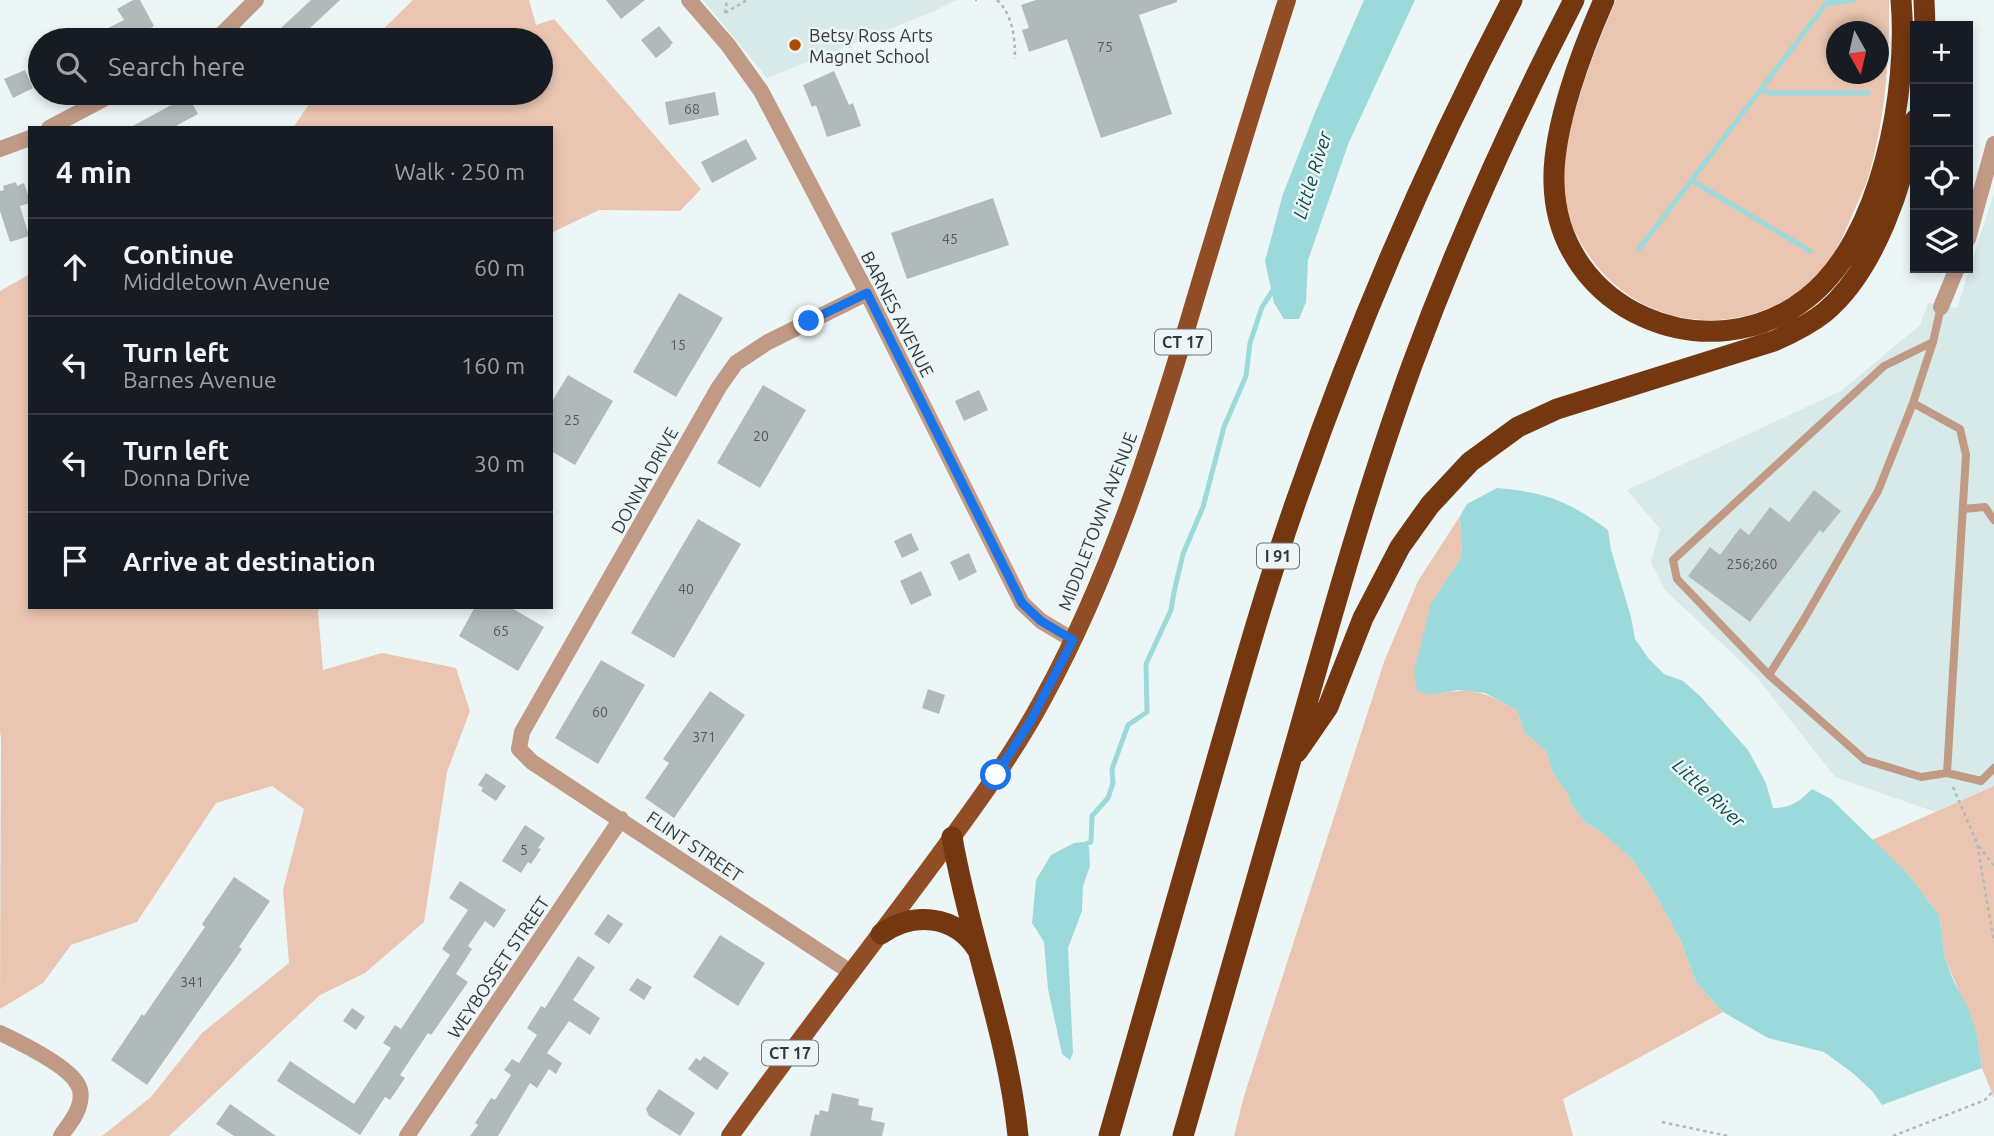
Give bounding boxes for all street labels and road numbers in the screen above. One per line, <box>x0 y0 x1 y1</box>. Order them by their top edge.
street label: BARNES AVENUE <box>858 248 938 380</box>
road number: CT 17 <box>1155 330 1211 354</box>
street label: DONNA DRIVE <box>607 423 681 537</box>
street label: MIDDLETOWN AVENUE <box>1054 429 1140 613</box>
road number: I 91 <box>1257 544 1299 568</box>
street label: FLINT STREET <box>643 807 747 885</box>
street label: WEYBOSSET STREET <box>443 892 553 1042</box>
road number: CT 17 <box>762 1040 818 1065</box>

